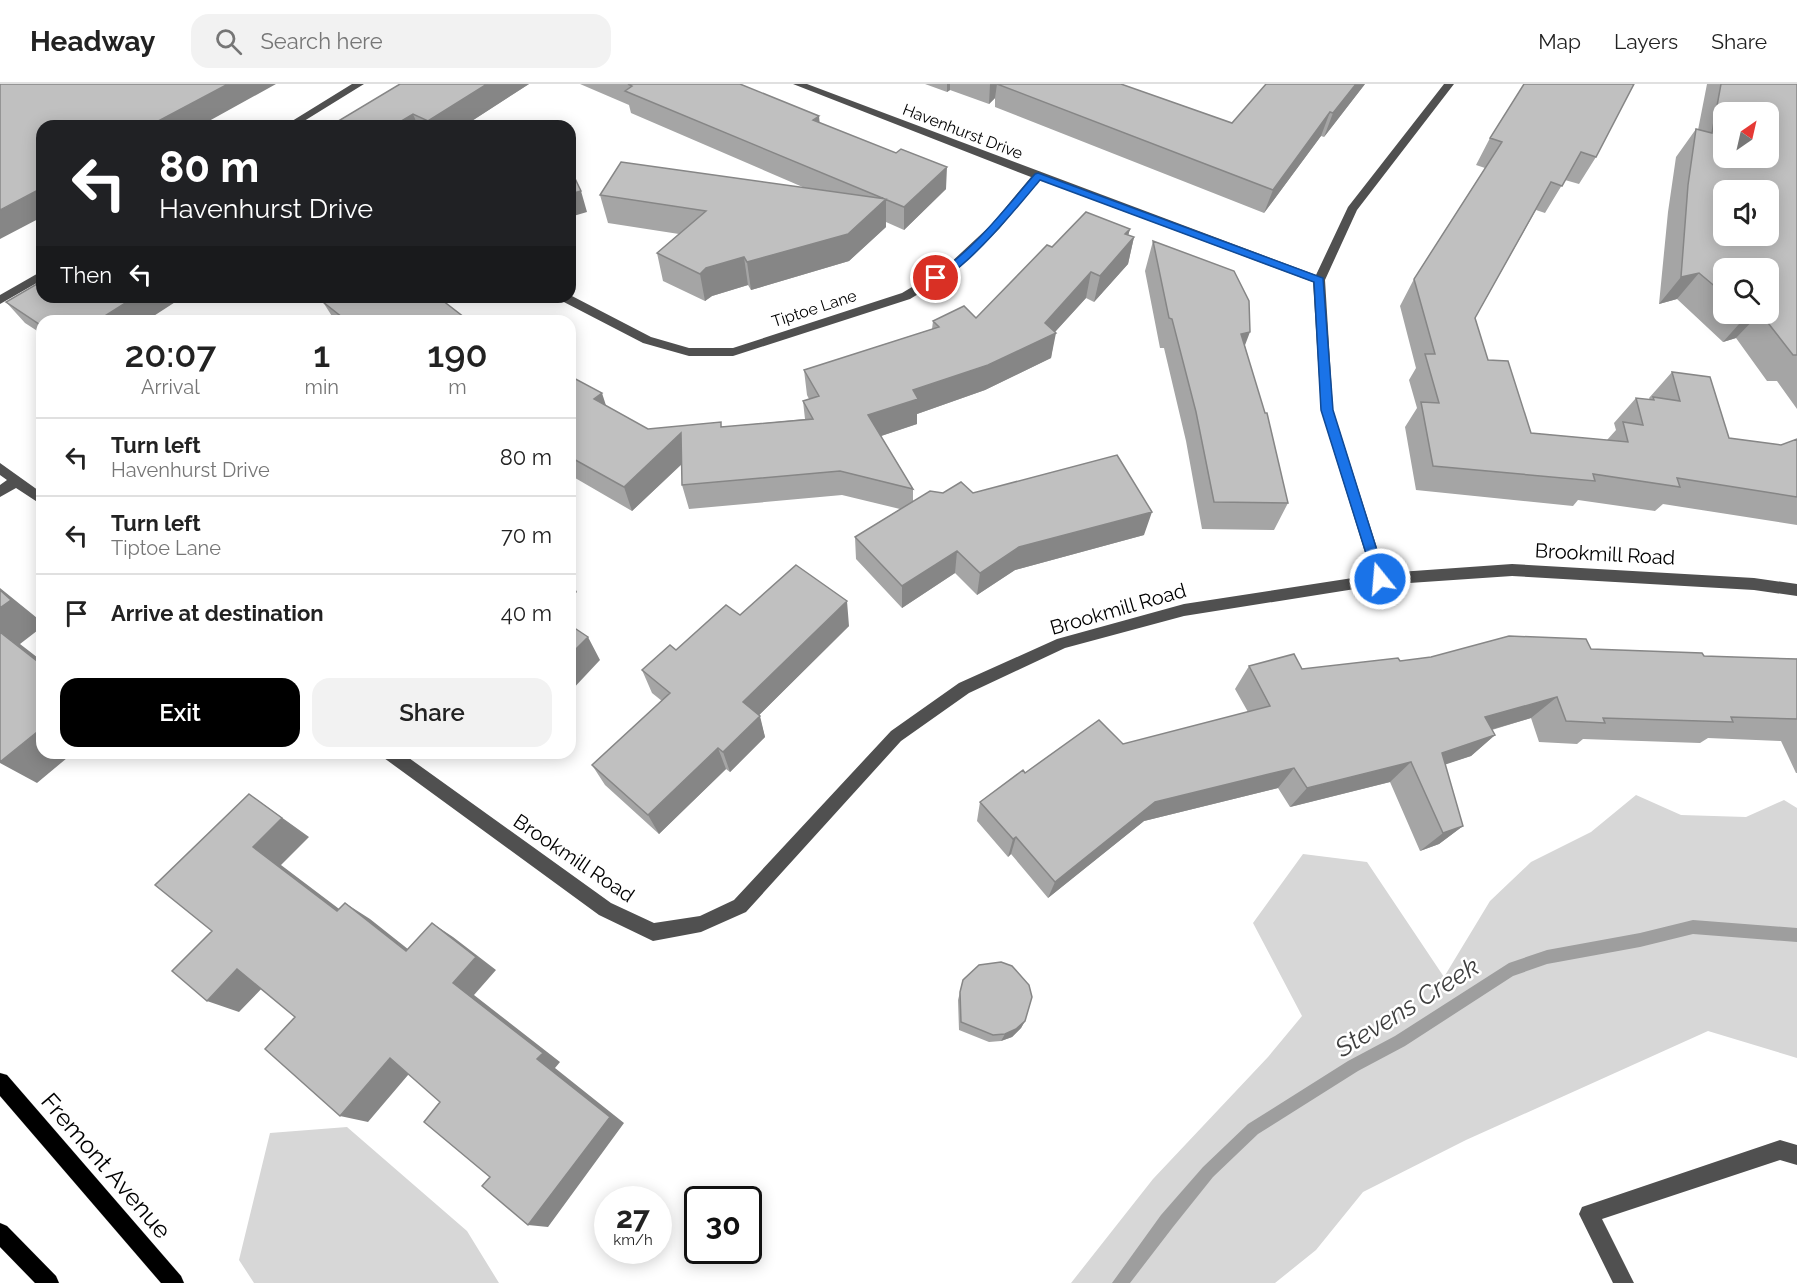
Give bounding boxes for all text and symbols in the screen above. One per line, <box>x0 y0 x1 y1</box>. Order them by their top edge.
search box <box>191 14 611 68</box>
text: Headway <box>30 25 155 58</box>
icon: search <box>212 25 245 58</box>
text: Search here <box>260 28 383 54</box>
text: Map <box>1538 29 1581 54</box>
text: Layers <box>1614 29 1678 54</box>
text: Share <box>1711 29 1767 54</box>
street label: Havenhurst Drive <box>900 100 1025 163</box>
north arrow <box>1713 102 1779 168</box>
map controls <box>1713 102 1779 324</box>
text: 80 m <box>159 143 259 192</box>
icon: left <box>60 144 138 222</box>
button: sound <box>1713 180 1779 246</box>
text: Havenhurst Drive <box>159 193 373 224</box>
pin <box>910 252 961 303</box>
icon: left <box>124 258 157 291</box>
button: search <box>1713 258 1779 324</box>
icon: arrive <box>919 261 952 294</box>
text: Then <box>60 262 112 288</box>
street label: Tiptoe Lane <box>769 286 859 331</box>
text: 20:07 <box>124 333 216 375</box>
text: 1 <box>313 333 330 375</box>
text: 190 <box>427 333 488 375</box>
text: Arrival <box>141 375 200 399</box>
text: min <box>305 375 339 399</box>
text: m <box>448 375 467 399</box>
text: Turn left <box>111 432 201 458</box>
icon: left <box>60 441 93 474</box>
text: 80 m <box>500 444 552 470</box>
text: Havenhurst Drive <box>111 458 270 482</box>
text: Turn left <box>111 510 201 536</box>
icon: left <box>60 519 93 552</box>
text: 70 m <box>501 522 552 548</box>
text: Tiptoe Lane <box>111 536 221 560</box>
street label: Brookmill Road <box>1534 538 1676 570</box>
position arrow <box>1348 547 1412 611</box>
street label: Brookmill Road <box>1047 578 1189 640</box>
icon: arrive <box>60 597 93 630</box>
text: Arrive at destination <box>111 600 324 626</box>
text: 40 m <box>501 600 552 626</box>
button: Exit <box>60 678 300 747</box>
button: Share <box>312 678 552 747</box>
street label: Brookmill Road <box>509 809 639 907</box>
water label: Stevens Creek <box>1329 951 1484 1064</box>
street label: Fremont Avenue <box>35 1087 177 1244</box>
speed limit sign: 30 <box>684 1186 762 1264</box>
text: 27 <box>616 1200 650 1235</box>
text: km/h <box>613 1231 653 1249</box>

